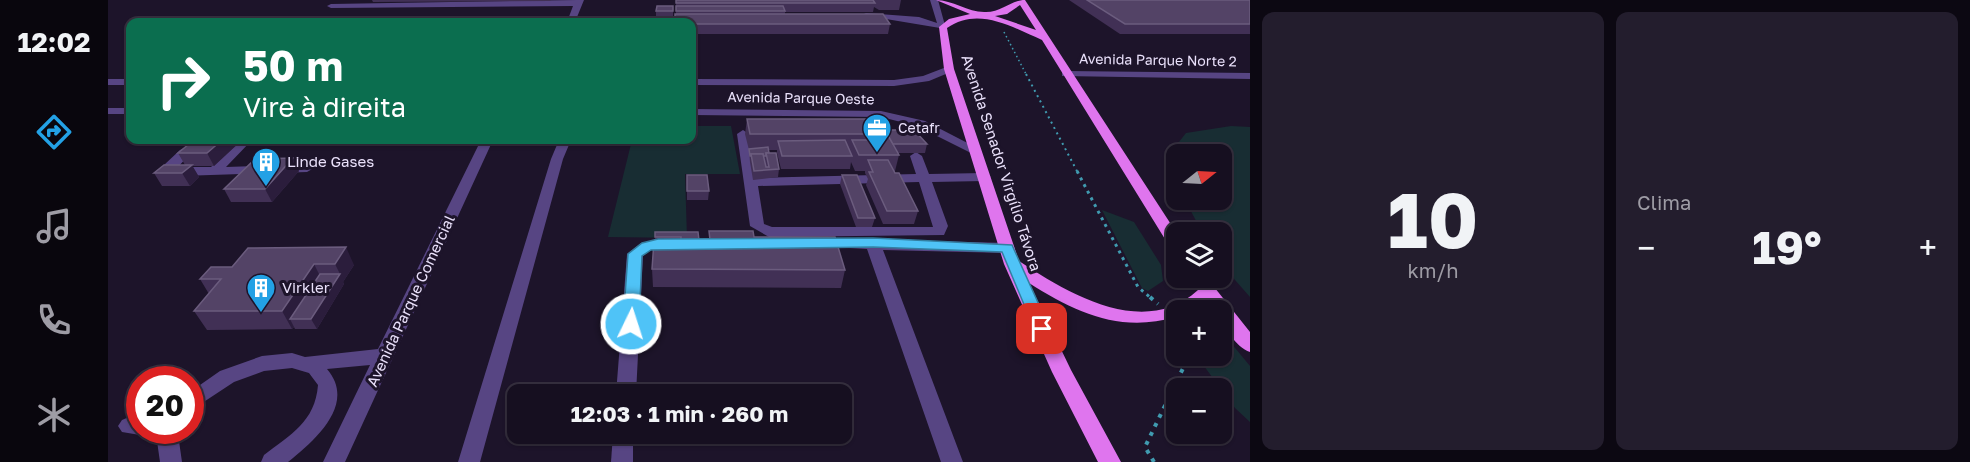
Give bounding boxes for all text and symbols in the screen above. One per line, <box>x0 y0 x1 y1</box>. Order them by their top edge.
text: 12:02 <box>17 26 91 58</box>
text: 50 m <box>243 40 343 90</box>
icon: right <box>144 42 222 120</box>
street label: Avenida Parque Norte 2 <box>1079 50 1237 69</box>
street label: Avenida Senador Virgílio Távora <box>958 52 1046 273</box>
street label: Avenida Parque Oeste <box>727 88 875 107</box>
text: Vire à direita <box>243 91 406 123</box>
icon: directions <box>33 111 75 153</box>
office icon: Cetafr <box>861 112 893 154</box>
place label: Cetafr <box>898 119 940 136</box>
north arrow <box>1166 144 1232 210</box>
map controls <box>1166 144 1232 444</box>
building icon: Linde Gases <box>250 146 282 188</box>
place label: Linde Gases <box>287 152 374 170</box>
text: 10 <box>1388 172 1478 265</box>
text: Clima <box>1637 190 1691 214</box>
icon: music <box>33 205 75 247</box>
street label: Avenida Parque Comercial <box>362 212 458 389</box>
text: 19° <box>1752 220 1822 274</box>
button: layers <box>1166 222 1232 288</box>
text: − <box>1637 228 1655 267</box>
text: + <box>1919 228 1937 267</box>
text: km/h <box>1408 258 1458 282</box>
building icon: Virkler <box>245 272 277 314</box>
place label: Virkler <box>282 278 330 296</box>
position arrow <box>599 292 663 356</box>
icon: phone <box>33 299 75 341</box>
button: + <box>1166 300 1232 366</box>
pin <box>1016 303 1067 354</box>
icon: arrive <box>1025 312 1058 345</box>
speed limit sign: 20 <box>126 366 204 444</box>
button: − <box>1166 378 1232 444</box>
icon: climate <box>33 394 75 436</box>
text: 12:03 · 1 min · 260 m <box>571 400 788 427</box>

